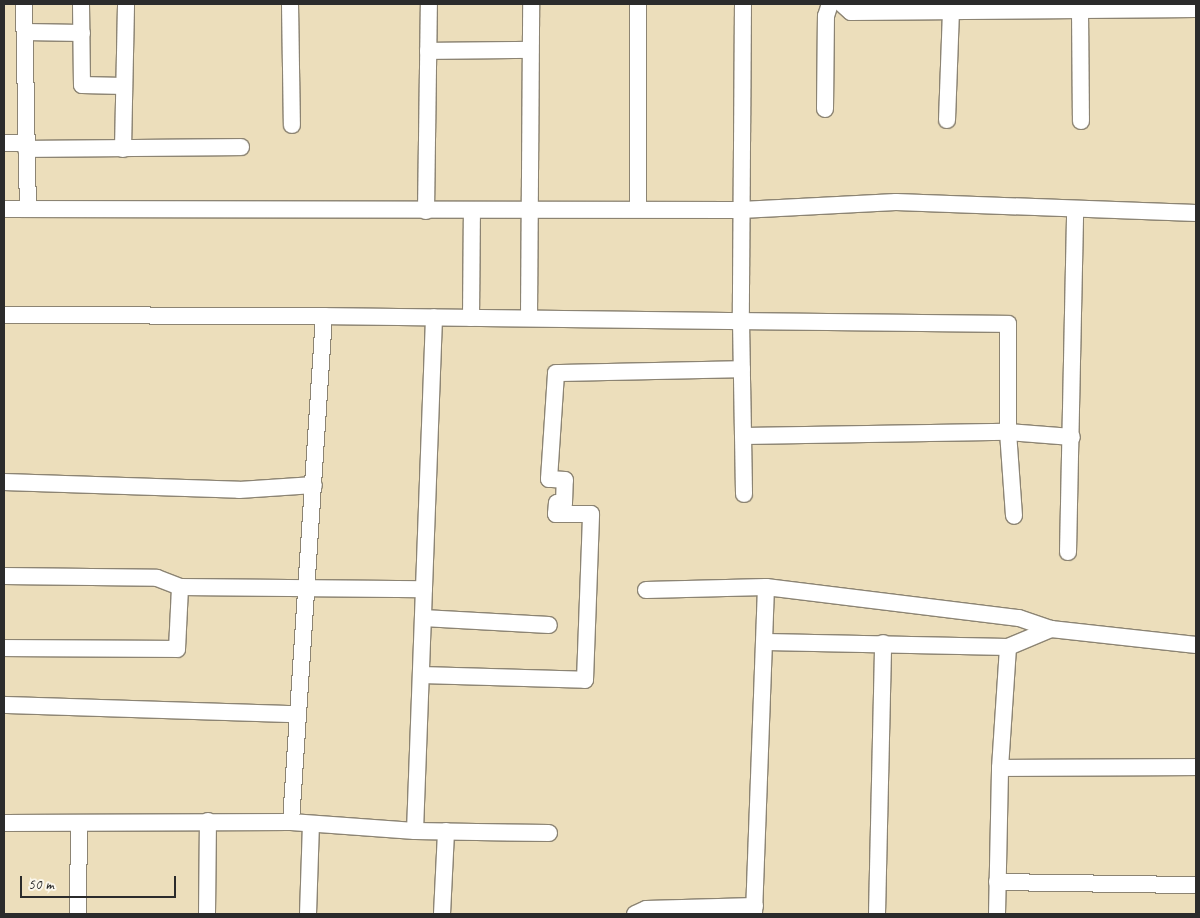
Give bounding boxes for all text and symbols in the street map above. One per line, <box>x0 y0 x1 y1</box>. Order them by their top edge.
scale bar <box>22 866 179 898</box>
text: 50 m <box>28 875 54 894</box>

